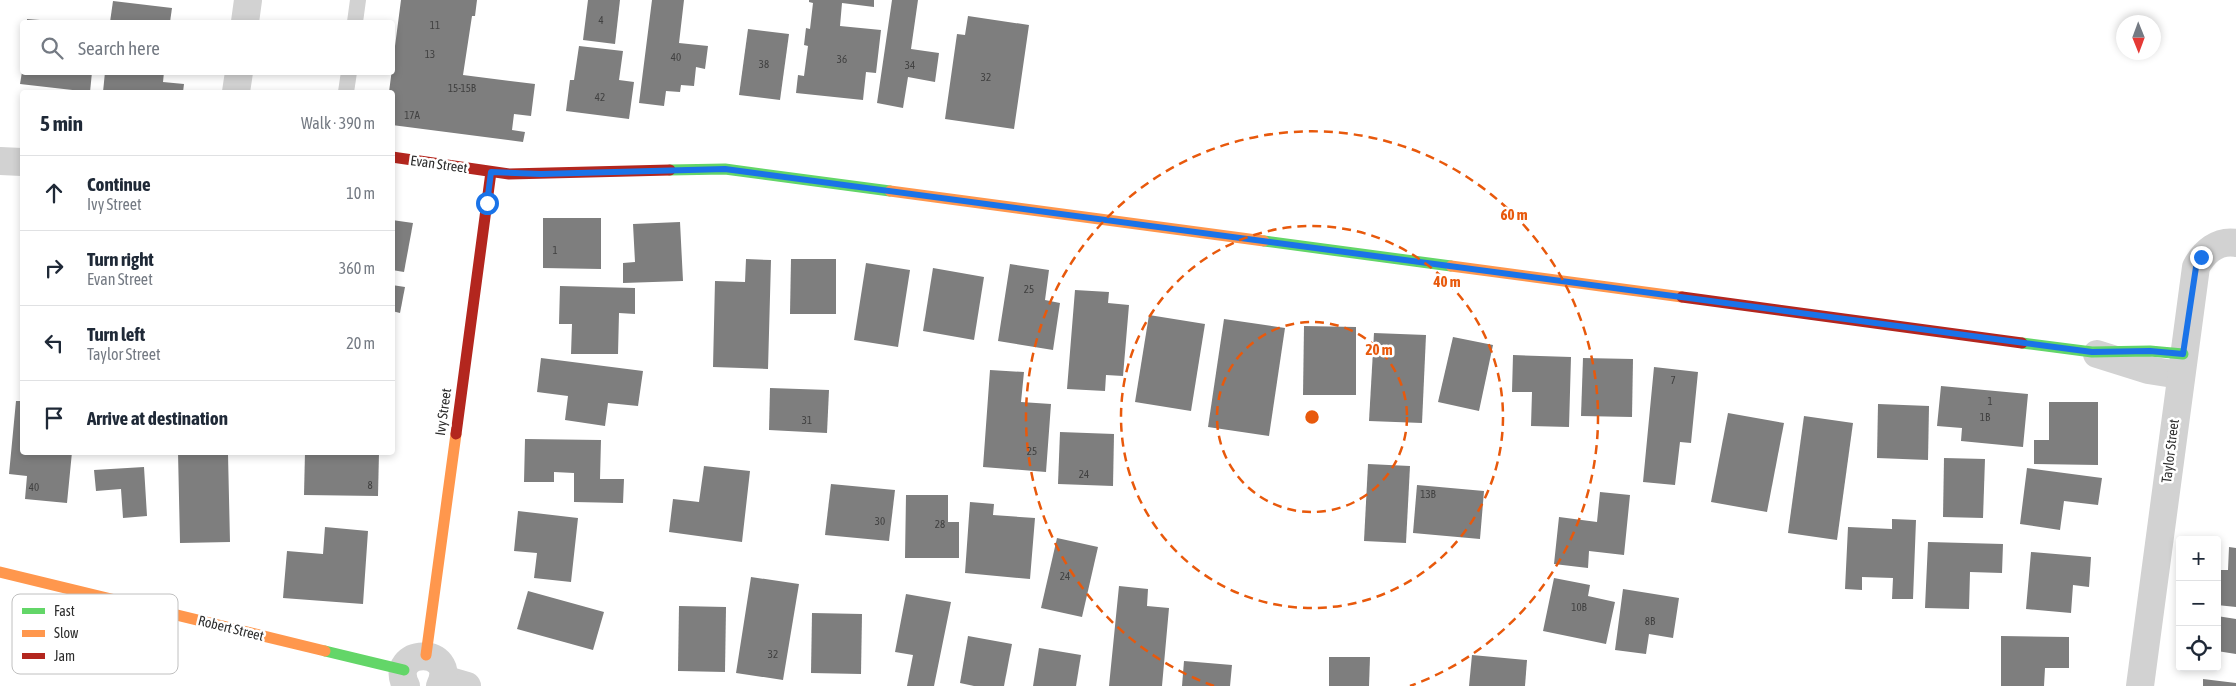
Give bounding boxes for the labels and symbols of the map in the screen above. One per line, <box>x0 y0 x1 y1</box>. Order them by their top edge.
house number: 4 <box>598 14 604 26</box>
north arrow <box>2116 15 2161 60</box>
house number: 11 <box>430 19 440 31</box>
house number: 13 <box>425 48 435 60</box>
house number: 40 <box>671 51 681 63</box>
house number: 36 <box>837 53 847 65</box>
house number: 38 <box>759 58 769 70</box>
house number: 34 <box>905 59 915 71</box>
house number: 32 <box>981 71 991 83</box>
house number: 15-15B <box>448 82 477 94</box>
house number: 42 <box>595 91 605 103</box>
house number: 17A <box>404 109 420 121</box>
street label: Evan Street <box>409 152 469 176</box>
route start <box>476 192 499 215</box>
text: 60 m <box>1501 206 1528 223</box>
house number: 1 <box>552 244 558 256</box>
route end <box>2190 246 2213 269</box>
text: 40 m <box>1433 273 1461 290</box>
house number: 25 <box>1024 283 1034 295</box>
text: 20 m <box>1366 341 1393 358</box>
house number: 7 <box>1670 374 1676 386</box>
street label: Ivy Street <box>432 387 454 437</box>
house number: 1 <box>1987 395 1993 407</box>
centre of rings <box>1303 408 1321 426</box>
house number: 1B <box>1980 411 1991 423</box>
house number: 31 <box>802 414 812 426</box>
street label: Taylor Street <box>2158 418 2182 484</box>
house number: 25 <box>1027 445 1037 457</box>
house number: 24 <box>1079 468 1089 480</box>
house number: 8 <box>367 479 373 491</box>
house number: 40 <box>29 481 39 493</box>
house number: 13B <box>1420 488 1437 500</box>
house number: 30 <box>875 515 885 527</box>
house number: 28 <box>935 518 945 530</box>
house number: 24 <box>1060 570 1070 582</box>
legend <box>12 594 178 674</box>
house number: 10B <box>1571 601 1588 613</box>
text: Fast <box>54 603 75 619</box>
street label: Robert Street <box>196 612 266 644</box>
house number: 8B <box>1645 615 1656 627</box>
text: Slow <box>54 625 79 641</box>
text: Jam <box>54 648 75 664</box>
house number: 32 <box>768 648 778 660</box>

